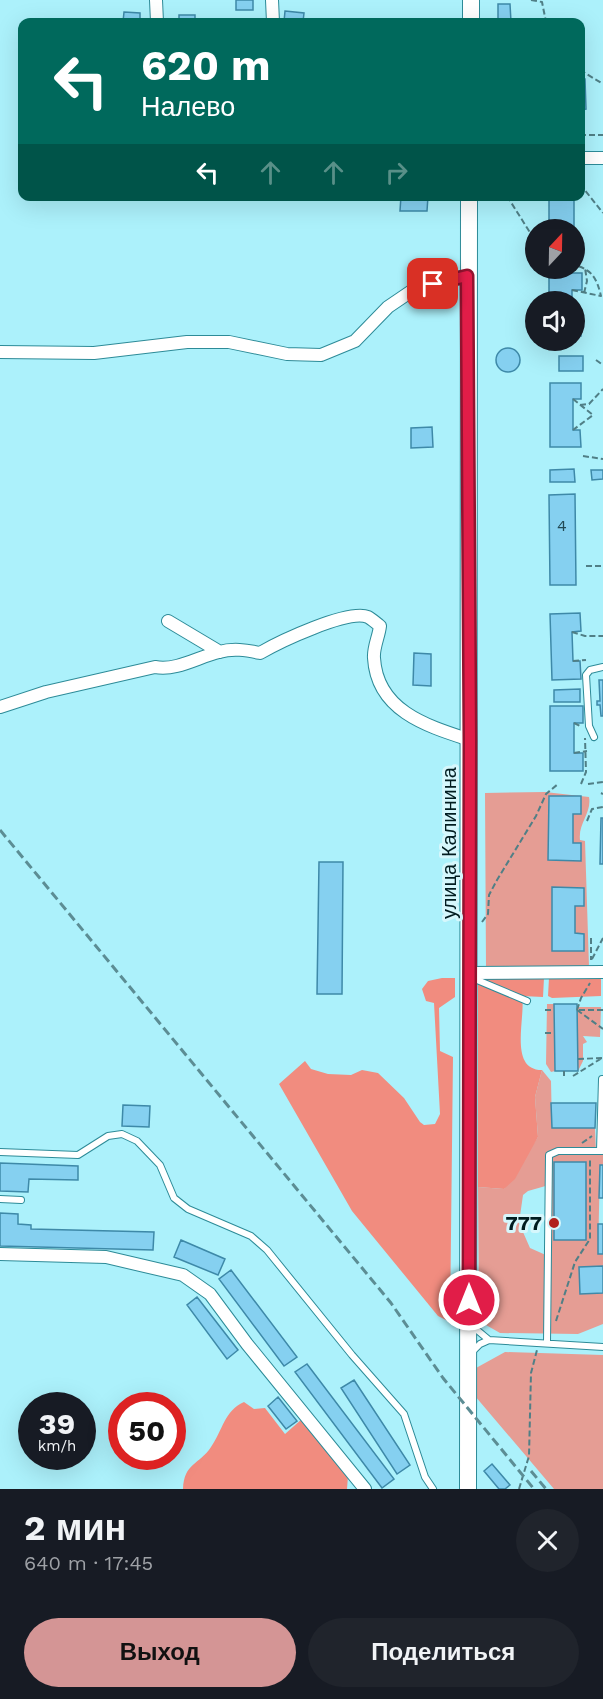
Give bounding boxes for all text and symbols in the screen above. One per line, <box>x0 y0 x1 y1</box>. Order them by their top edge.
text: 620 m <box>141 41 271 90</box>
icon: left <box>42 42 120 120</box>
text: Налево <box>141 91 235 123</box>
icon: left <box>191 156 224 189</box>
icon: ahead <box>254 156 287 189</box>
icon: ahead <box>317 156 350 189</box>
icon: right <box>380 156 413 189</box>
north arrow <box>525 219 585 279</box>
map controls <box>525 219 585 351</box>
pin <box>407 258 458 309</box>
icon: arrive <box>416 267 449 300</box>
button: sound <box>525 291 585 351</box>
house number: 4 <box>557 516 567 535</box>
street label: улица Калинина <box>437 766 461 919</box>
place label: 777 <box>506 1211 542 1235</box>
marker: 777 <box>547 1216 561 1230</box>
position arrow <box>437 1268 501 1332</box>
speed limit sign: 50 <box>108 1392 186 1470</box>
text: 39 <box>39 1406 75 1441</box>
text: km/h <box>38 1437 76 1455</box>
text: 2 мин <box>24 1507 126 1549</box>
button: close <box>516 1509 579 1572</box>
text: 640 m · 17:45 <box>24 1551 153 1575</box>
button: Выход <box>24 1618 296 1687</box>
button: Поделиться <box>308 1618 579 1687</box>

